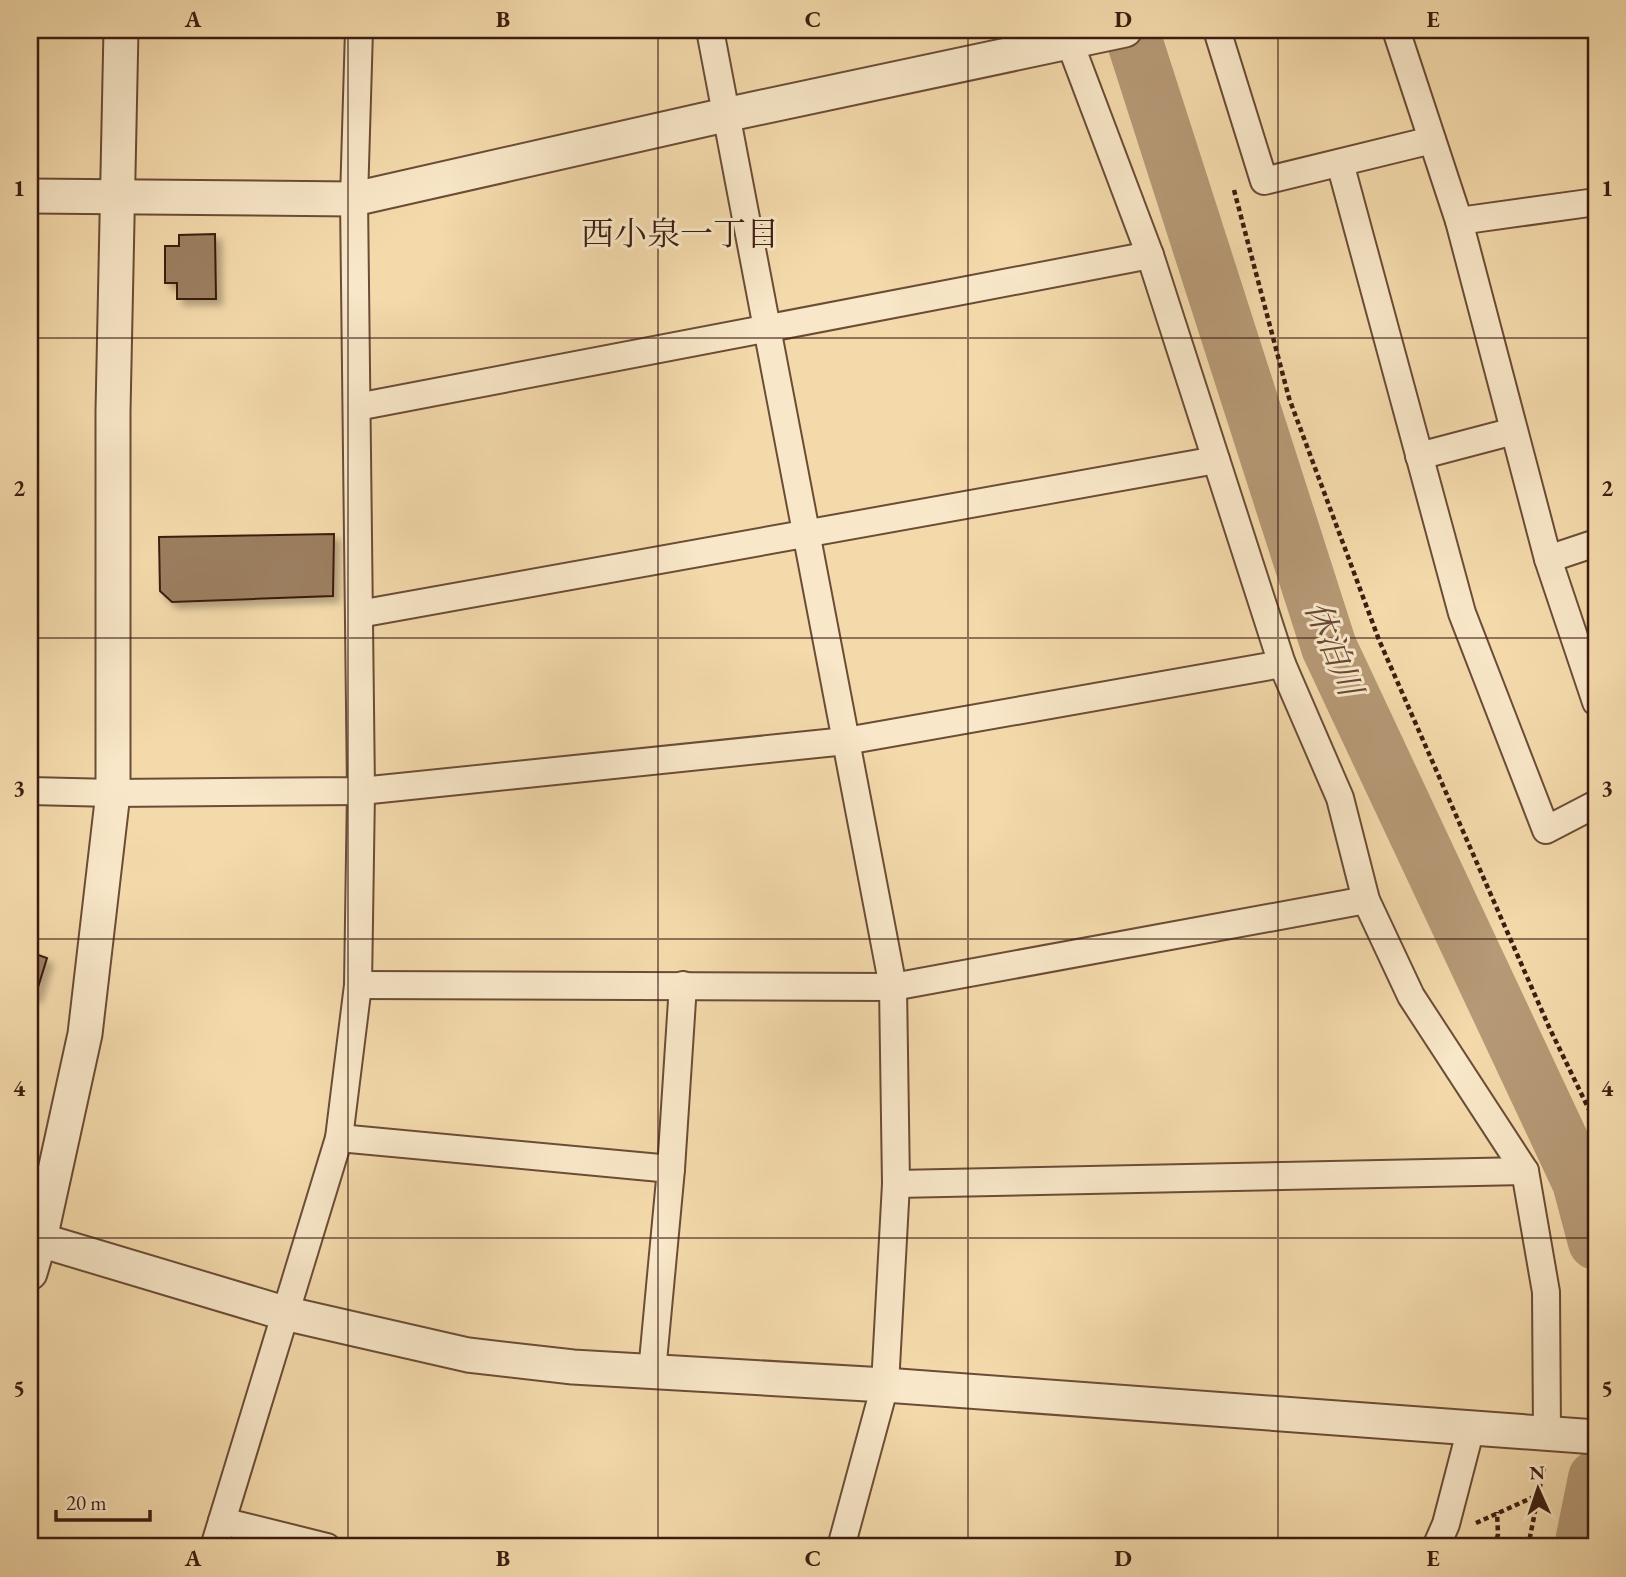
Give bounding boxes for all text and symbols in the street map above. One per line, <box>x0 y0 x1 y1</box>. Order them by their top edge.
text: A <box>184 4 202 34</box>
text: B <box>496 4 510 34</box>
text: C <box>805 4 821 34</box>
text: D <box>1114 4 1132 34</box>
text: E <box>1426 4 1440 34</box>
text: 1 <box>13 173 25 203</box>
text: 1 <box>1601 173 1613 203</box>
district label: 西小泉一丁目 <box>581 212 779 255</box>
text: 2 <box>13 473 25 503</box>
text: 2 <box>1601 473 1613 503</box>
water label: 休泊川 <box>1296 594 1374 705</box>
text: 3 <box>13 773 25 803</box>
text: 3 <box>1601 773 1613 803</box>
text: 4 <box>13 1073 26 1103</box>
text: 4 <box>1601 1073 1614 1103</box>
text: 5 <box>13 1373 25 1403</box>
text: 5 <box>1601 1373 1613 1403</box>
north arrow <box>1504 1454 1574 1524</box>
text: N <box>1529 1460 1546 1485</box>
scale bar <box>56 1479 150 1523</box>
text: 20 m <box>66 1489 107 1516</box>
text: A <box>184 1543 202 1573</box>
text: B <box>496 1543 510 1573</box>
text: C <box>805 1543 821 1573</box>
text: D <box>1114 1543 1132 1573</box>
text: E <box>1426 1543 1440 1573</box>

